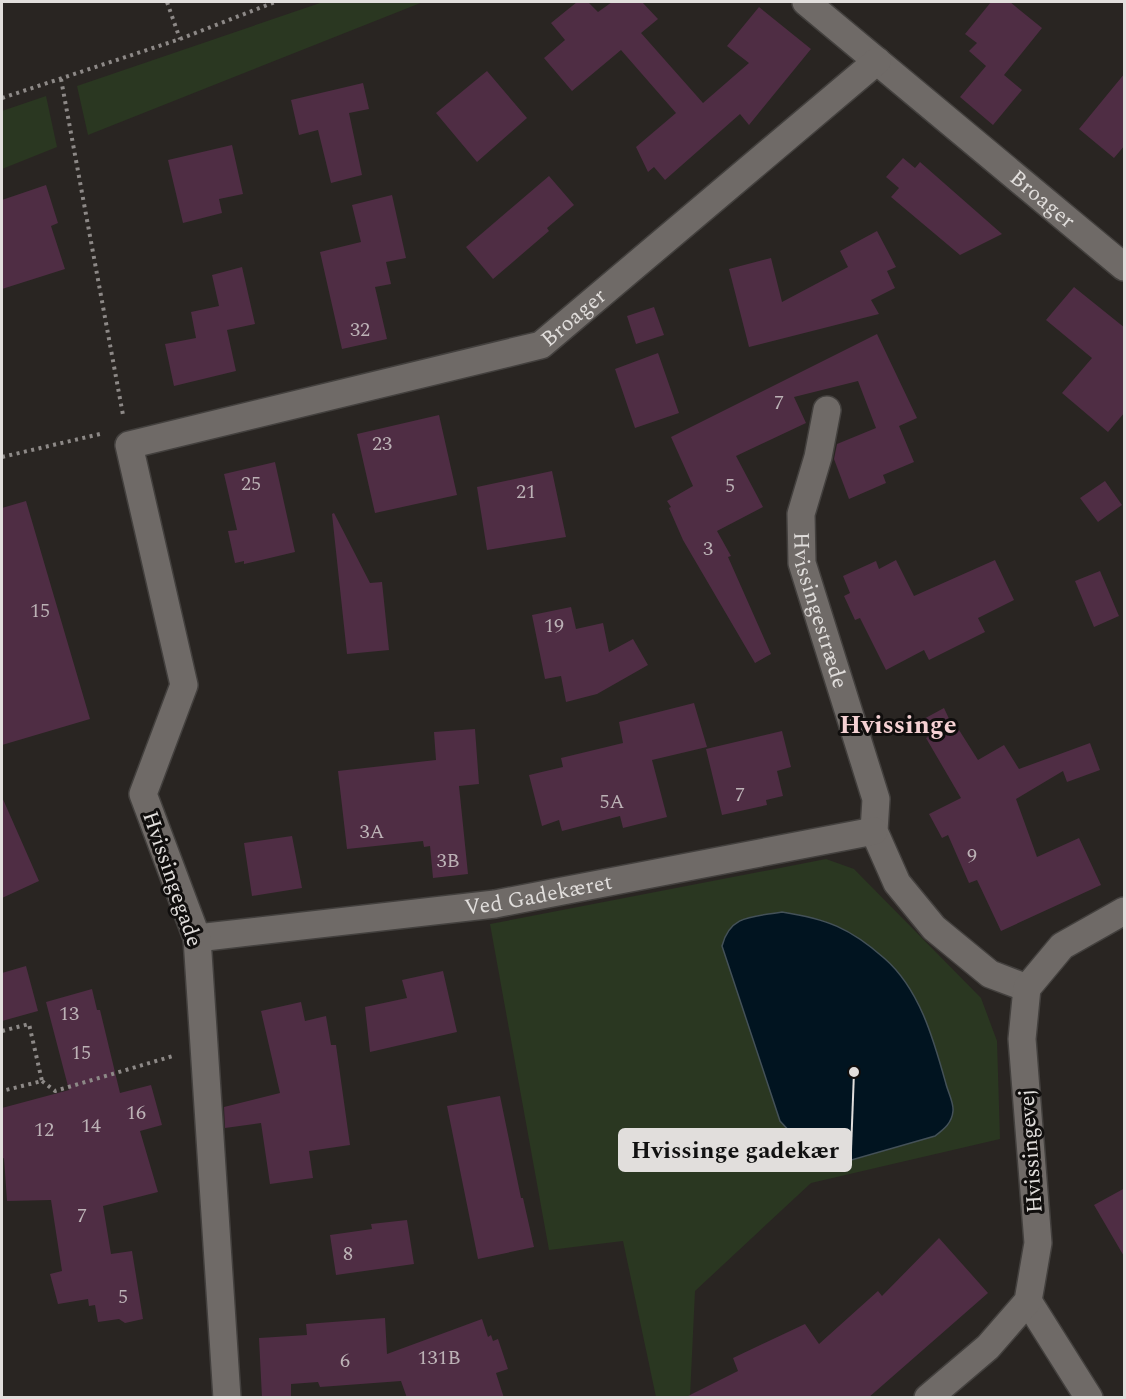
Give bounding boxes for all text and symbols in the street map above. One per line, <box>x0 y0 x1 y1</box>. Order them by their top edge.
street label: Broager <box>1002 162 1083 237</box>
street label: Broager <box>533 280 614 355</box>
house number: 32 <box>350 315 370 345</box>
house number: 7 <box>774 388 784 418</box>
house number: 23 <box>372 429 392 459</box>
house number: 25 <box>241 469 261 499</box>
house number: 5 <box>725 471 735 501</box>
house number: 21 <box>516 477 536 507</box>
street label: Hvissingestræde <box>785 532 857 692</box>
house number: 3 <box>703 534 713 564</box>
house number: 15 <box>30 596 50 626</box>
house number: 19 <box>544 611 564 641</box>
district label: Hvissinge <box>839 705 957 745</box>
house number: 7 <box>735 780 745 810</box>
house number: 5A <box>600 787 625 817</box>
street label: Hvissingegade <box>133 807 211 951</box>
house number: 3A <box>360 817 385 847</box>
house number: 9 <box>967 841 977 871</box>
house number: 3B <box>436 846 460 876</box>
street label: Ved Gadekæret <box>463 865 615 924</box>
house number: 13 <box>59 999 79 1029</box>
house number: 15 <box>71 1038 91 1068</box>
street label: Hvissingevej <box>1010 1088 1052 1214</box>
house number: 16 <box>126 1098 146 1128</box>
house number: 14 <box>81 1111 101 1141</box>
house number: 12 <box>34 1115 54 1145</box>
callout: Hvissinge gadekær <box>619 1129 851 1171</box>
text: Hvissinge gadekær <box>631 1133 840 1169</box>
house number: 7 <box>77 1201 87 1231</box>
house number: 8 <box>343 1239 353 1269</box>
house number: 5 <box>118 1282 128 1312</box>
house number: 131B <box>417 1343 461 1373</box>
house number: 6 <box>340 1346 350 1376</box>

